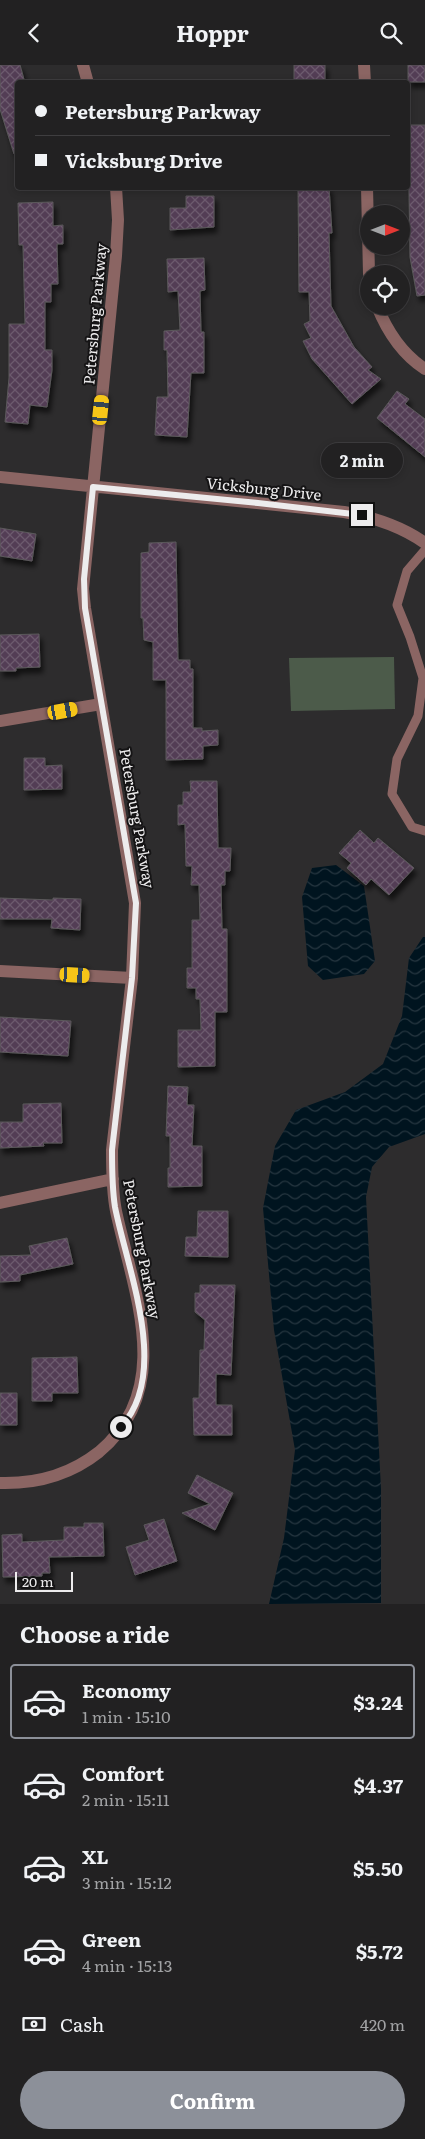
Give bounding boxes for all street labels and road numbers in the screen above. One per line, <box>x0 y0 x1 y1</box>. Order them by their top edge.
street label: Petersburg Parkway <box>76 242 112 386</box>
street label: Vicksburg Drive <box>205 471 323 505</box>
street label: Petersburg Parkway <box>114 746 162 890</box>
street label: Petersburg Parkway <box>118 1177 168 1321</box>

